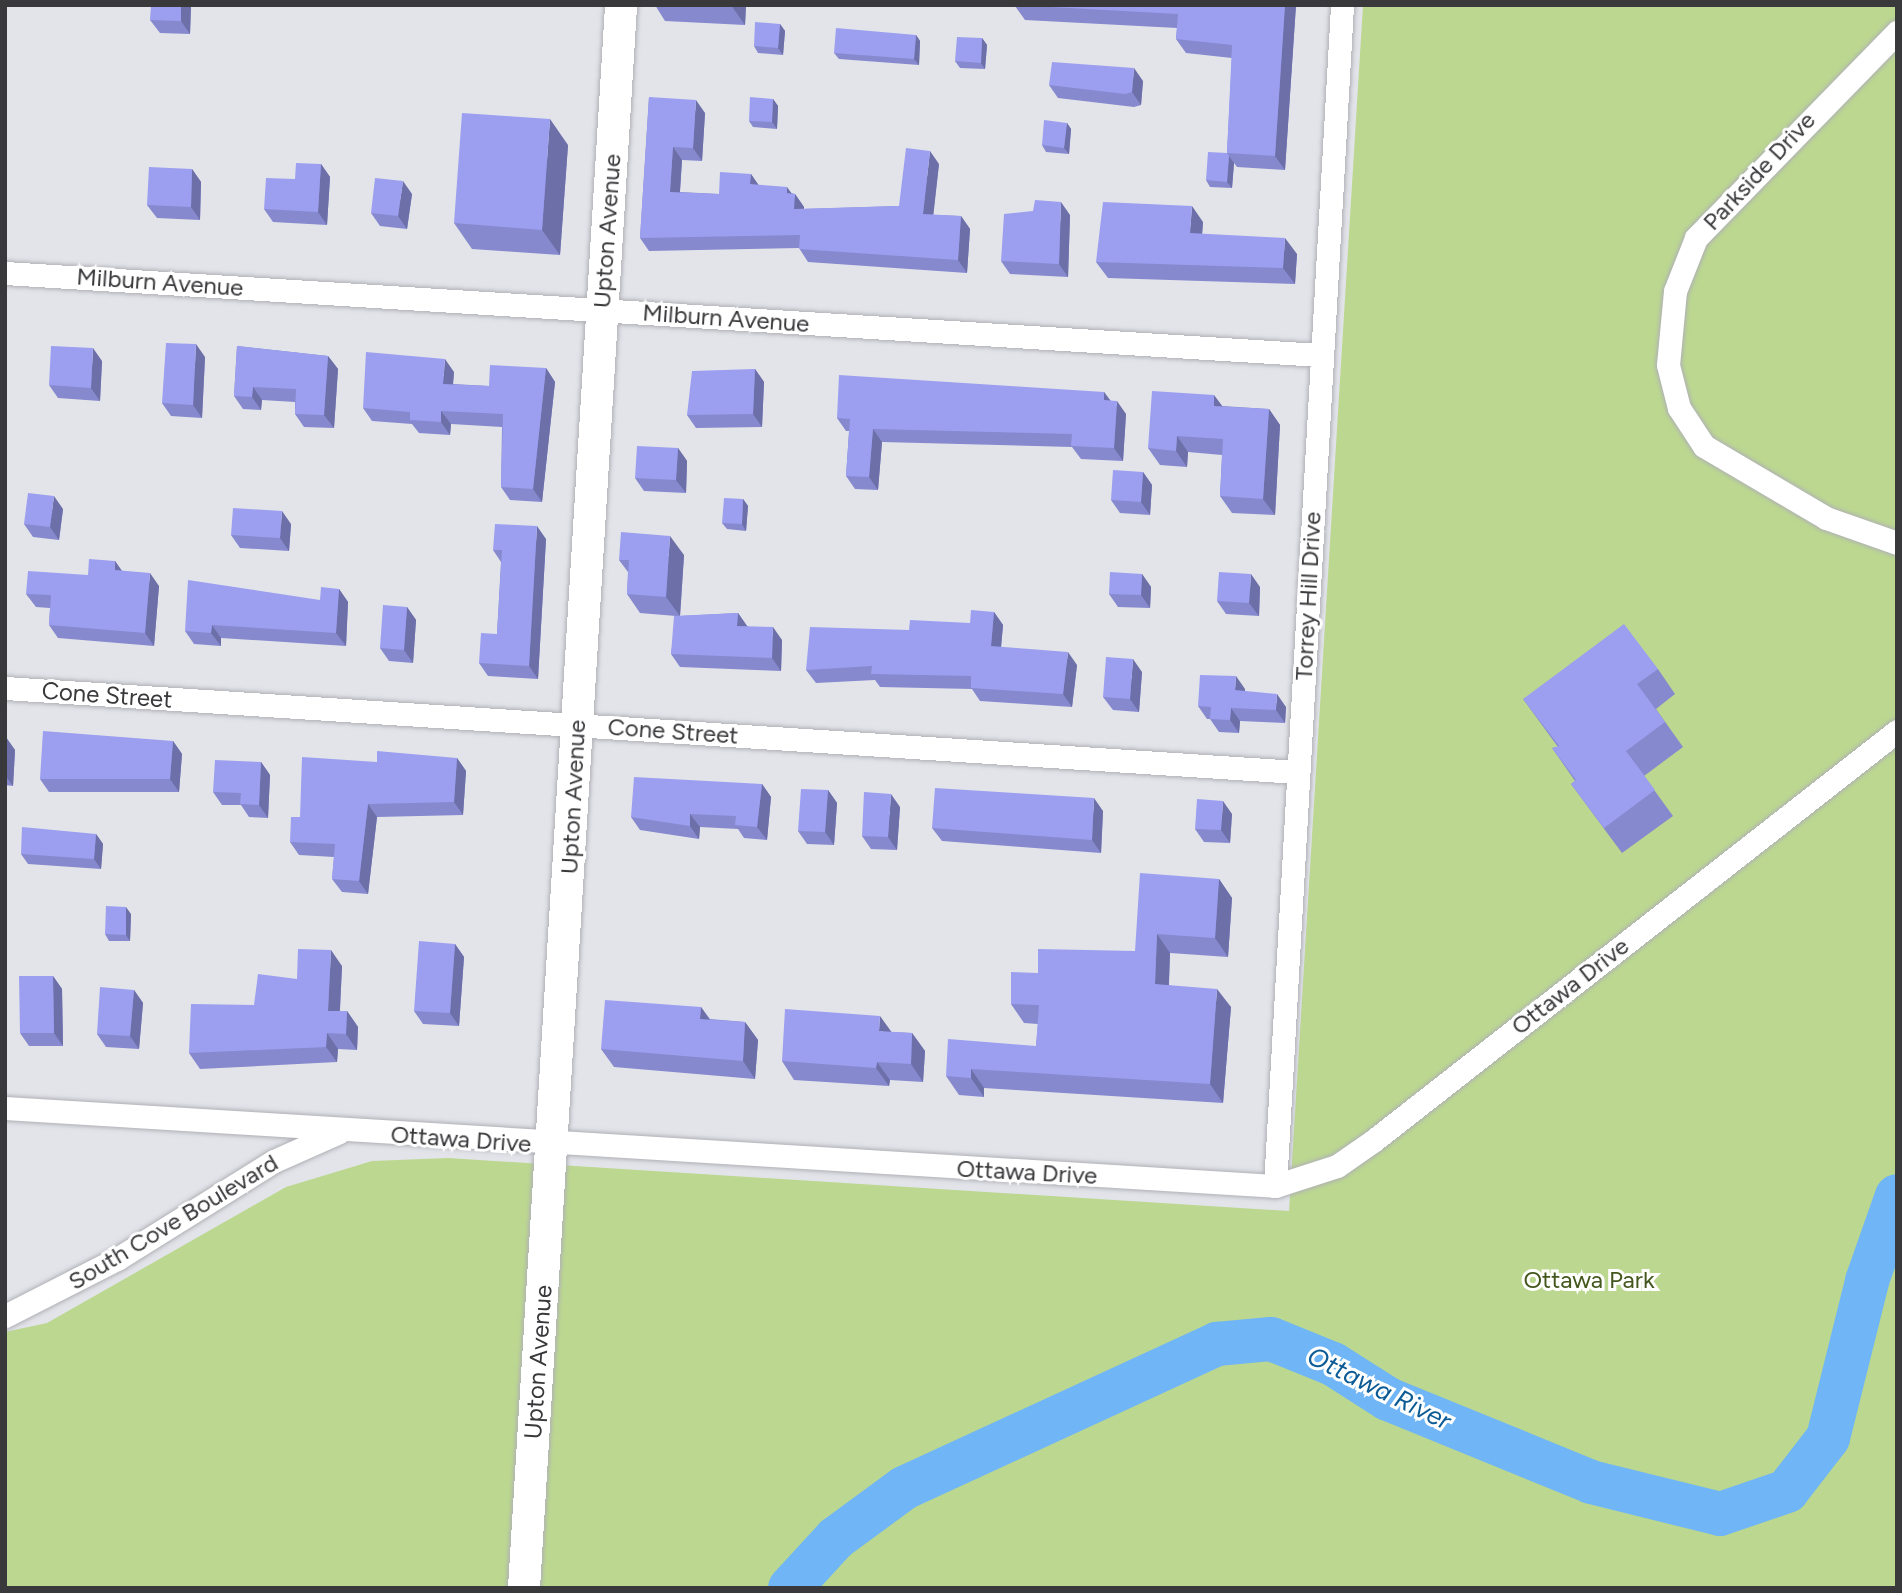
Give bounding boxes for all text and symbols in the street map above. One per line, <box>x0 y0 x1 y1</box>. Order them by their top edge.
street label: Parkside Drive <box>1697 106 1821 236</box>
street label: Upton Avenue <box>587 153 627 309</box>
street label: Milburn Avenue <box>76 262 244 302</box>
street label: Milburn Avenue <box>642 298 810 338</box>
street label: Torrey Hill Drive <box>1289 511 1327 681</box>
street label: Cone Street <box>41 676 173 714</box>
street label: Cone Street <box>607 712 739 750</box>
street label: Upton Avenue <box>555 719 591 875</box>
street label: Ottawa Drive <box>1506 931 1634 1041</box>
street label: Ottawa Drive <box>390 1120 532 1158</box>
street label: South Cove Boulevard <box>63 1148 283 1296</box>
street label: Ottawa Drive <box>956 1154 1098 1190</box>
park label: Ottawa Park <box>1523 1266 1655 1294</box>
street label: Upton Avenue <box>518 1284 558 1440</box>
water label: Ottawa River <box>1302 1341 1456 1437</box>

